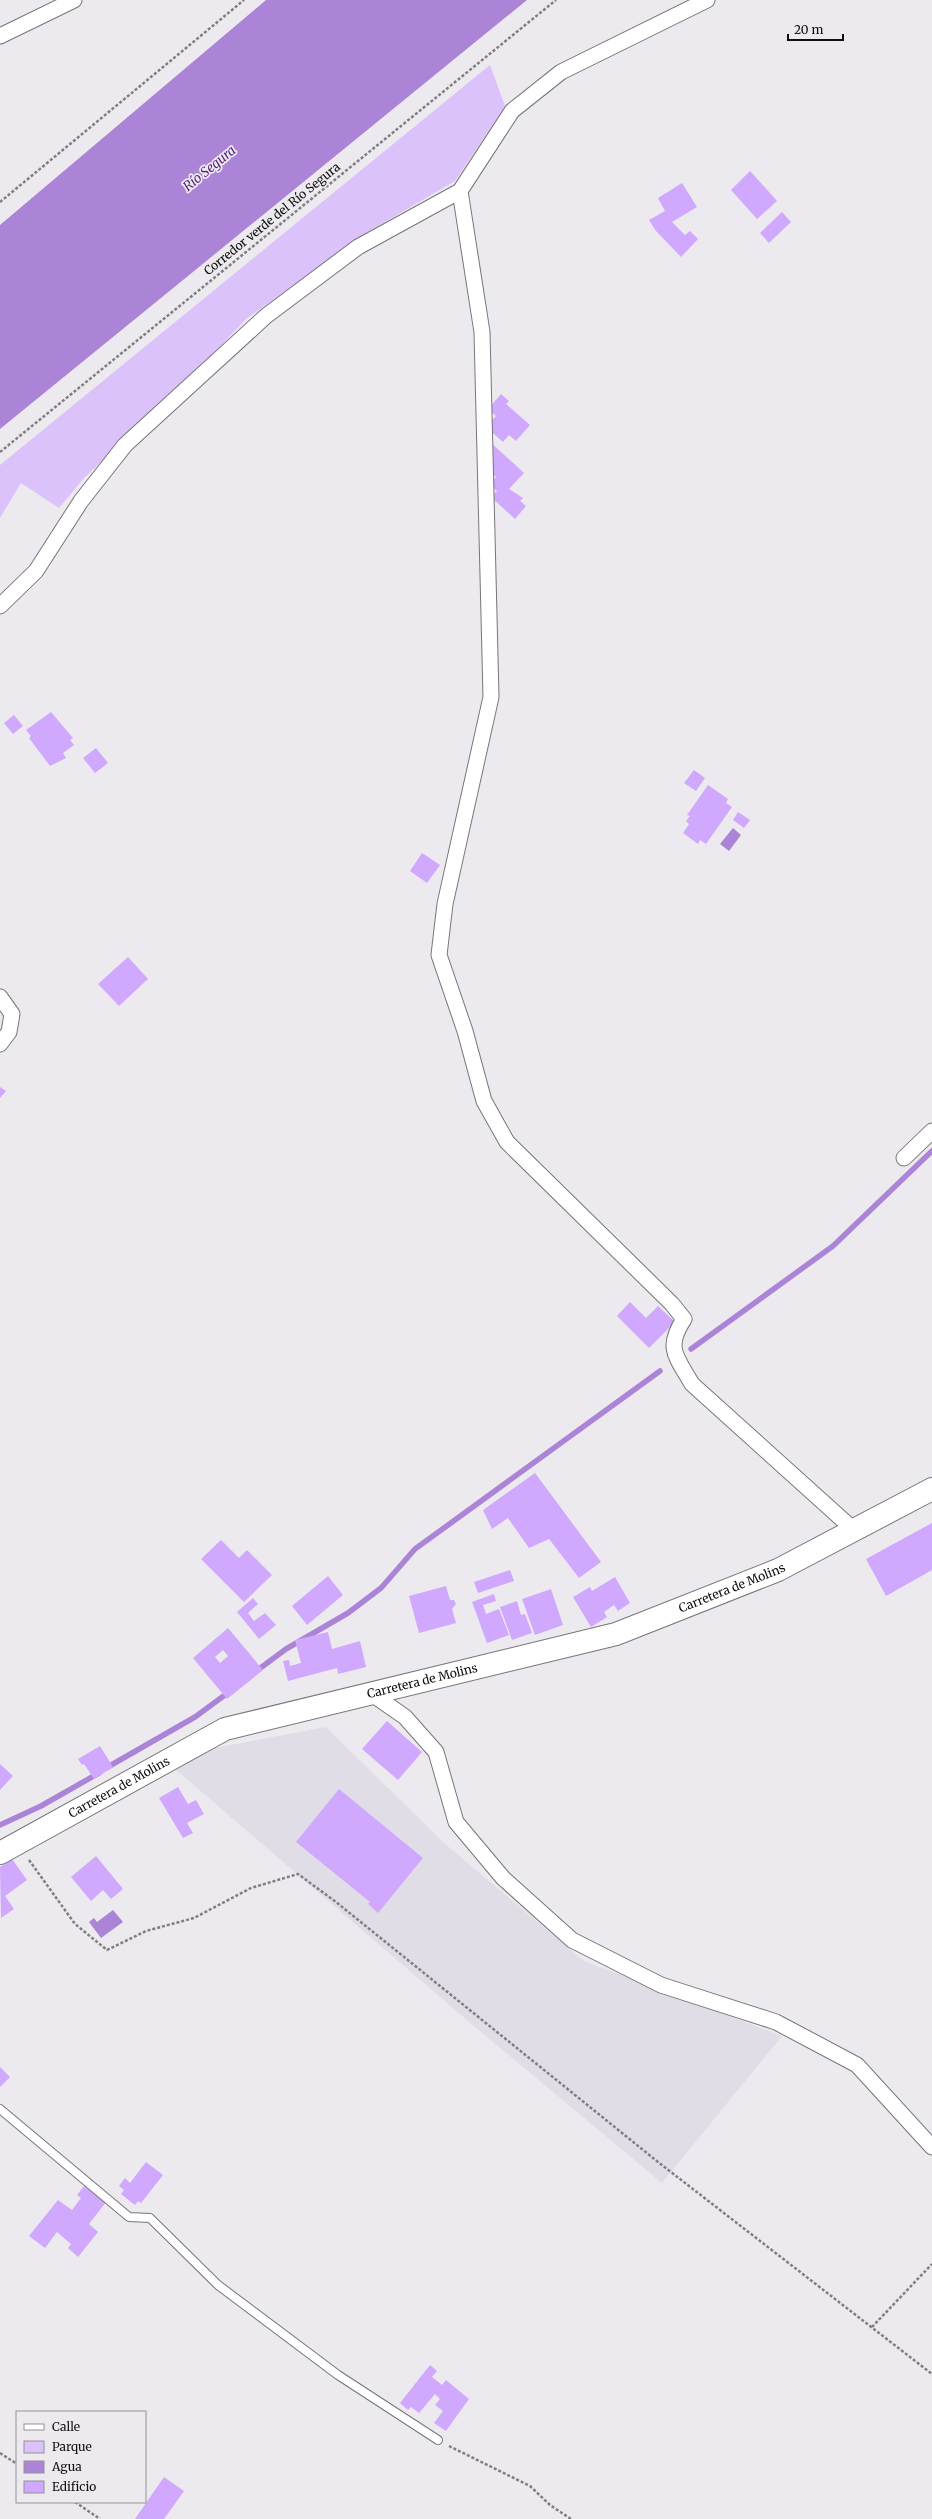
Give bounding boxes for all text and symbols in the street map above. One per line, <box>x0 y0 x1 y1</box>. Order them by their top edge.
scale bar <box>788 16 843 42</box>
text: 20 m <box>794 22 823 37</box>
water label: Río Segura <box>179 142 239 195</box>
street label: Corredor verde del Río Segura <box>201 159 343 278</box>
street label: Carretera de Molins <box>676 1560 788 1615</box>
street label: Carretera de Molins <box>365 1660 479 1701</box>
street label: Carretera de Molins <box>66 1753 172 1821</box>
legend <box>16 2411 146 2503</box>
text: Calle <box>52 2419 80 2434</box>
text: Parque <box>52 2439 92 2454</box>
text: Agua <box>51 2459 82 2474</box>
text: Edificio <box>52 2479 96 2494</box>

